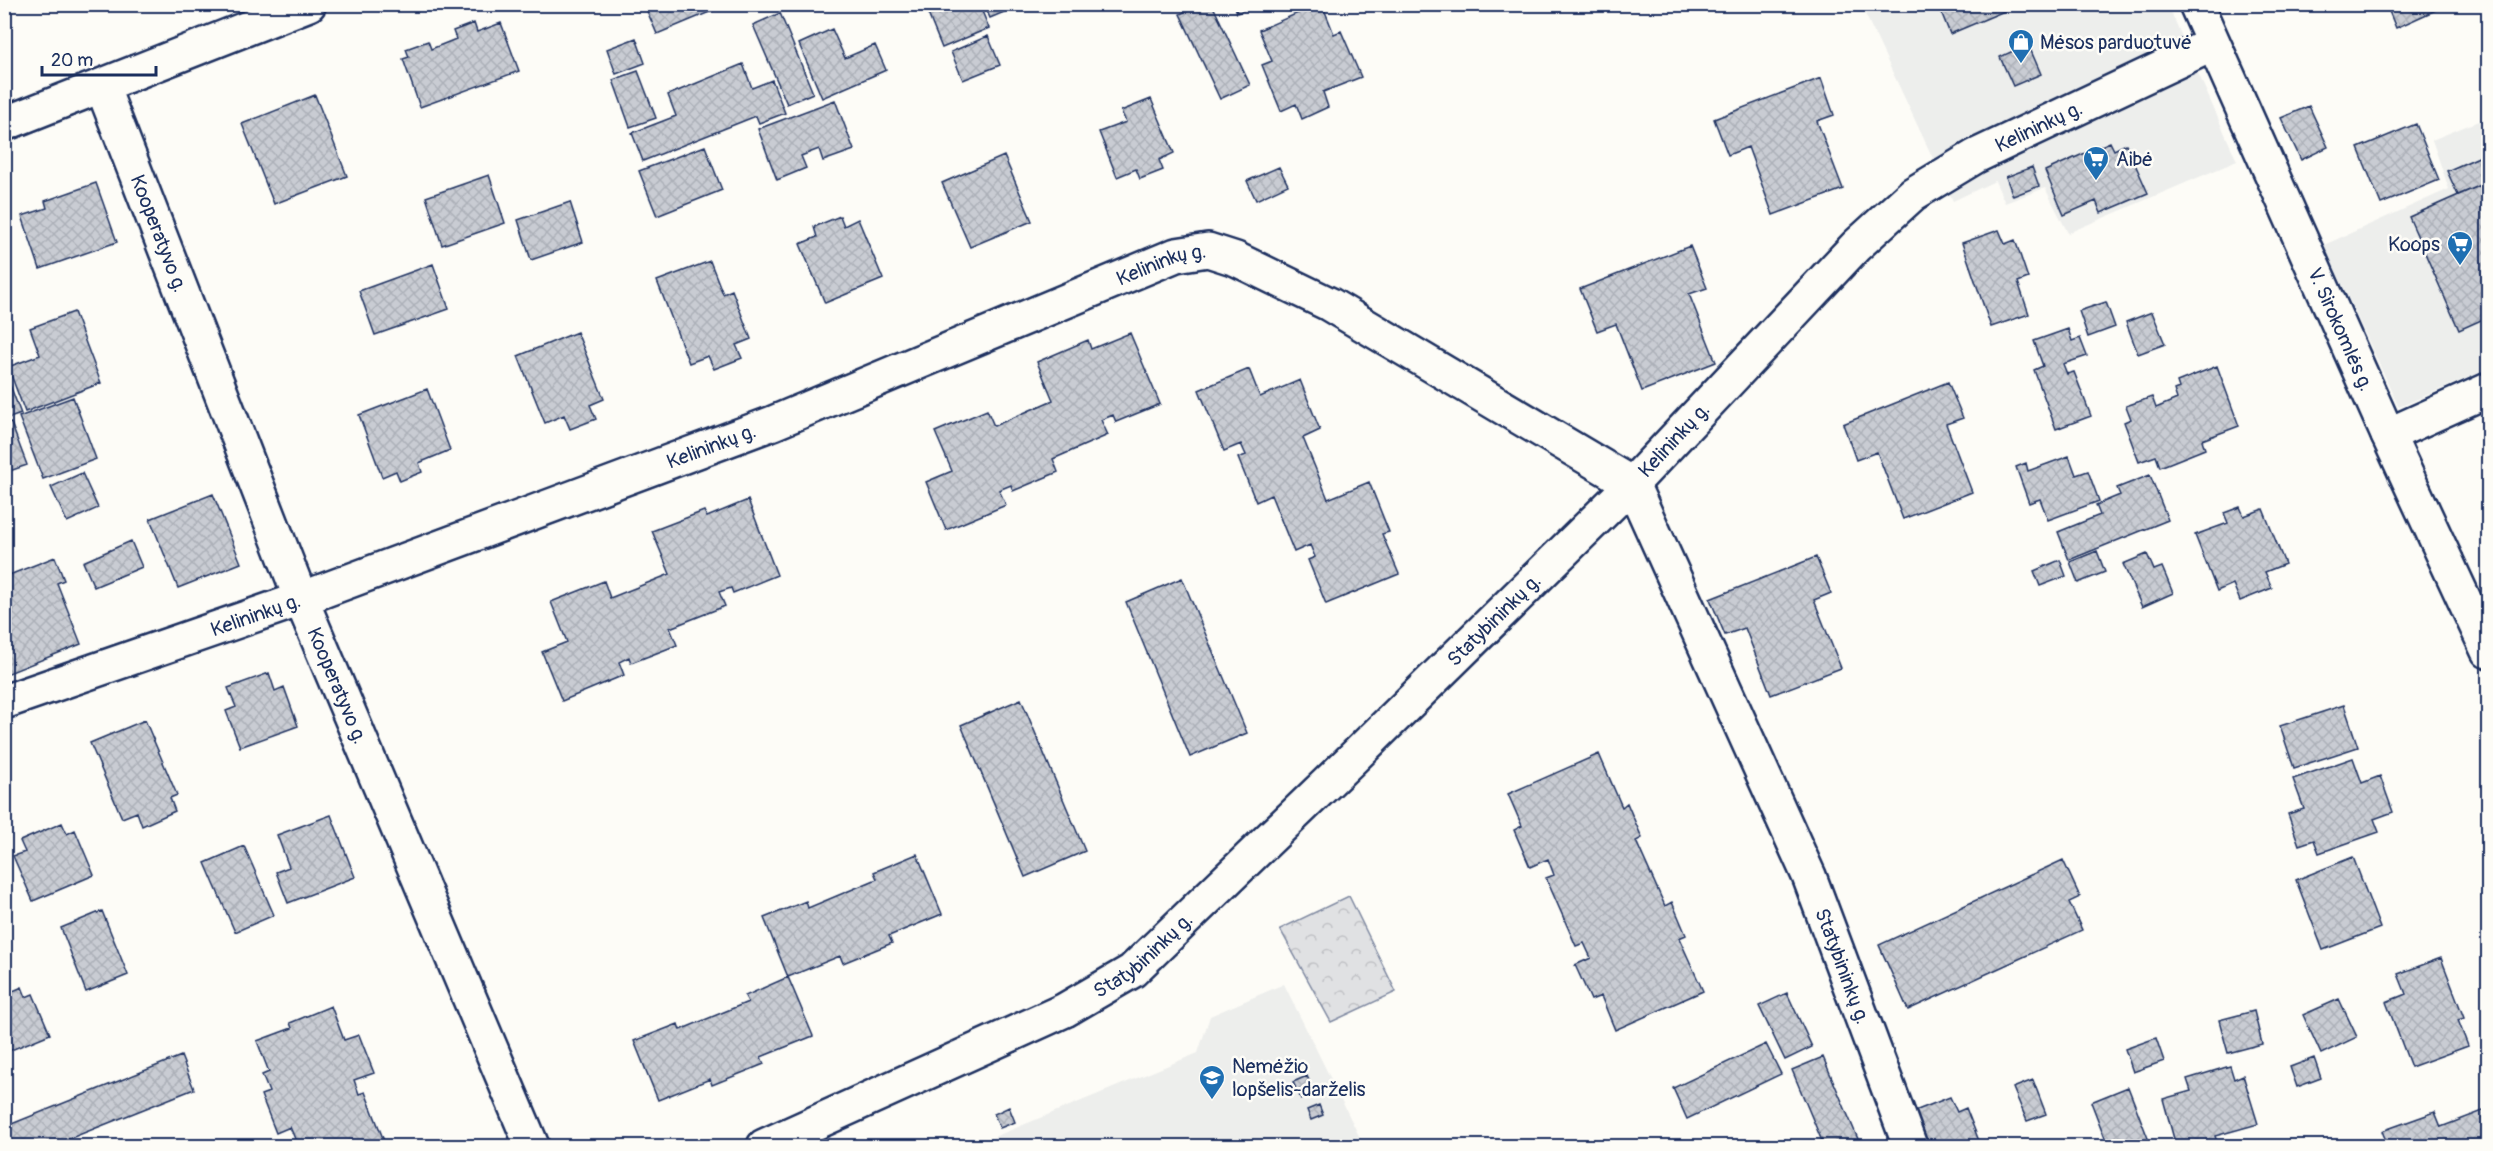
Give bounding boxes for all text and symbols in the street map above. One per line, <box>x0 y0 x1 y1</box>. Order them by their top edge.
shop icon: Mėsos parduotuvė <box>2006 27 2036 65</box>
place label: Mėsos parduotuvė <box>2040 30 2192 55</box>
scale bar <box>42 39 156 77</box>
text: 20 m <box>51 49 93 72</box>
street label: Kelininkų g. <box>1991 96 2086 158</box>
supermarket icon: Aibė <box>2081 144 2111 182</box>
place label: Aibė <box>2116 147 2153 172</box>
street label: Kooperatyvo g. <box>125 171 193 296</box>
supermarket icon: Koops <box>2445 229 2475 267</box>
place label: Koops <box>2388 232 2440 257</box>
street label: Kelininkų g. <box>1113 238 1208 291</box>
street label: V. Sirokomlės g. <box>2302 264 2379 395</box>
street label: Kelininkų g. <box>1633 397 1715 483</box>
street label: Kelininkų g. <box>663 418 759 475</box>
street label: Statybininkų g. <box>1442 569 1546 672</box>
street label: Kelininkų g. <box>207 588 304 642</box>
street label: Kooperatyvo g. <box>301 624 373 748</box>
street label: Statybininkų g. <box>1809 905 1875 1028</box>
street label: Statybininkų g. <box>1089 907 1198 1004</box>
place label: Nemėžio lopšelis-darželis <box>1232 1054 1366 1102</box>
school or university icon: Nemėžio lopšelis-darželis <box>1197 1063 1227 1101</box>

